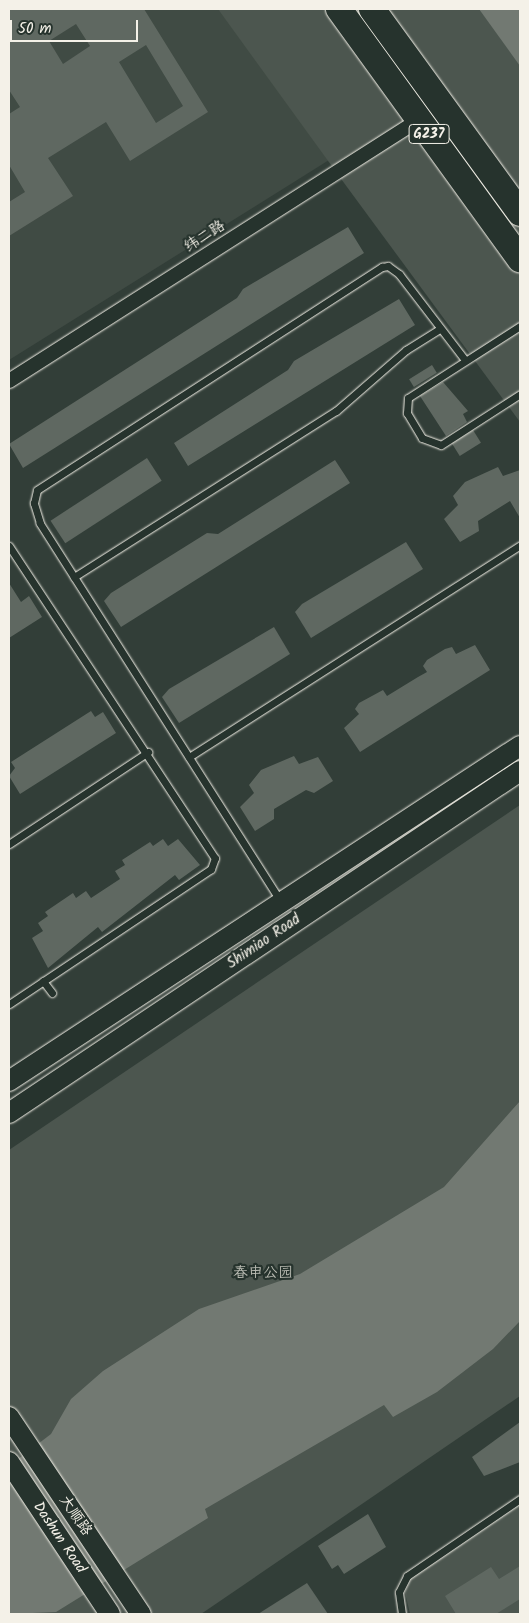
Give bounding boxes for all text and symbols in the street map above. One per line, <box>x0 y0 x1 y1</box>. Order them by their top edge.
scale bar <box>12 10 140 42</box>
text: 50 m <box>18 17 52 41</box>
road number: G237 <box>408 122 450 146</box>
street label: 纬二路 <box>181 217 229 257</box>
street label: Shimiao Road <box>224 911 304 973</box>
park label: 春申公园 <box>233 1265 293 1283</box>
street label: 大顺路 <box>55 1492 95 1540</box>
street label: Dashun Road <box>28 1499 90 1577</box>

